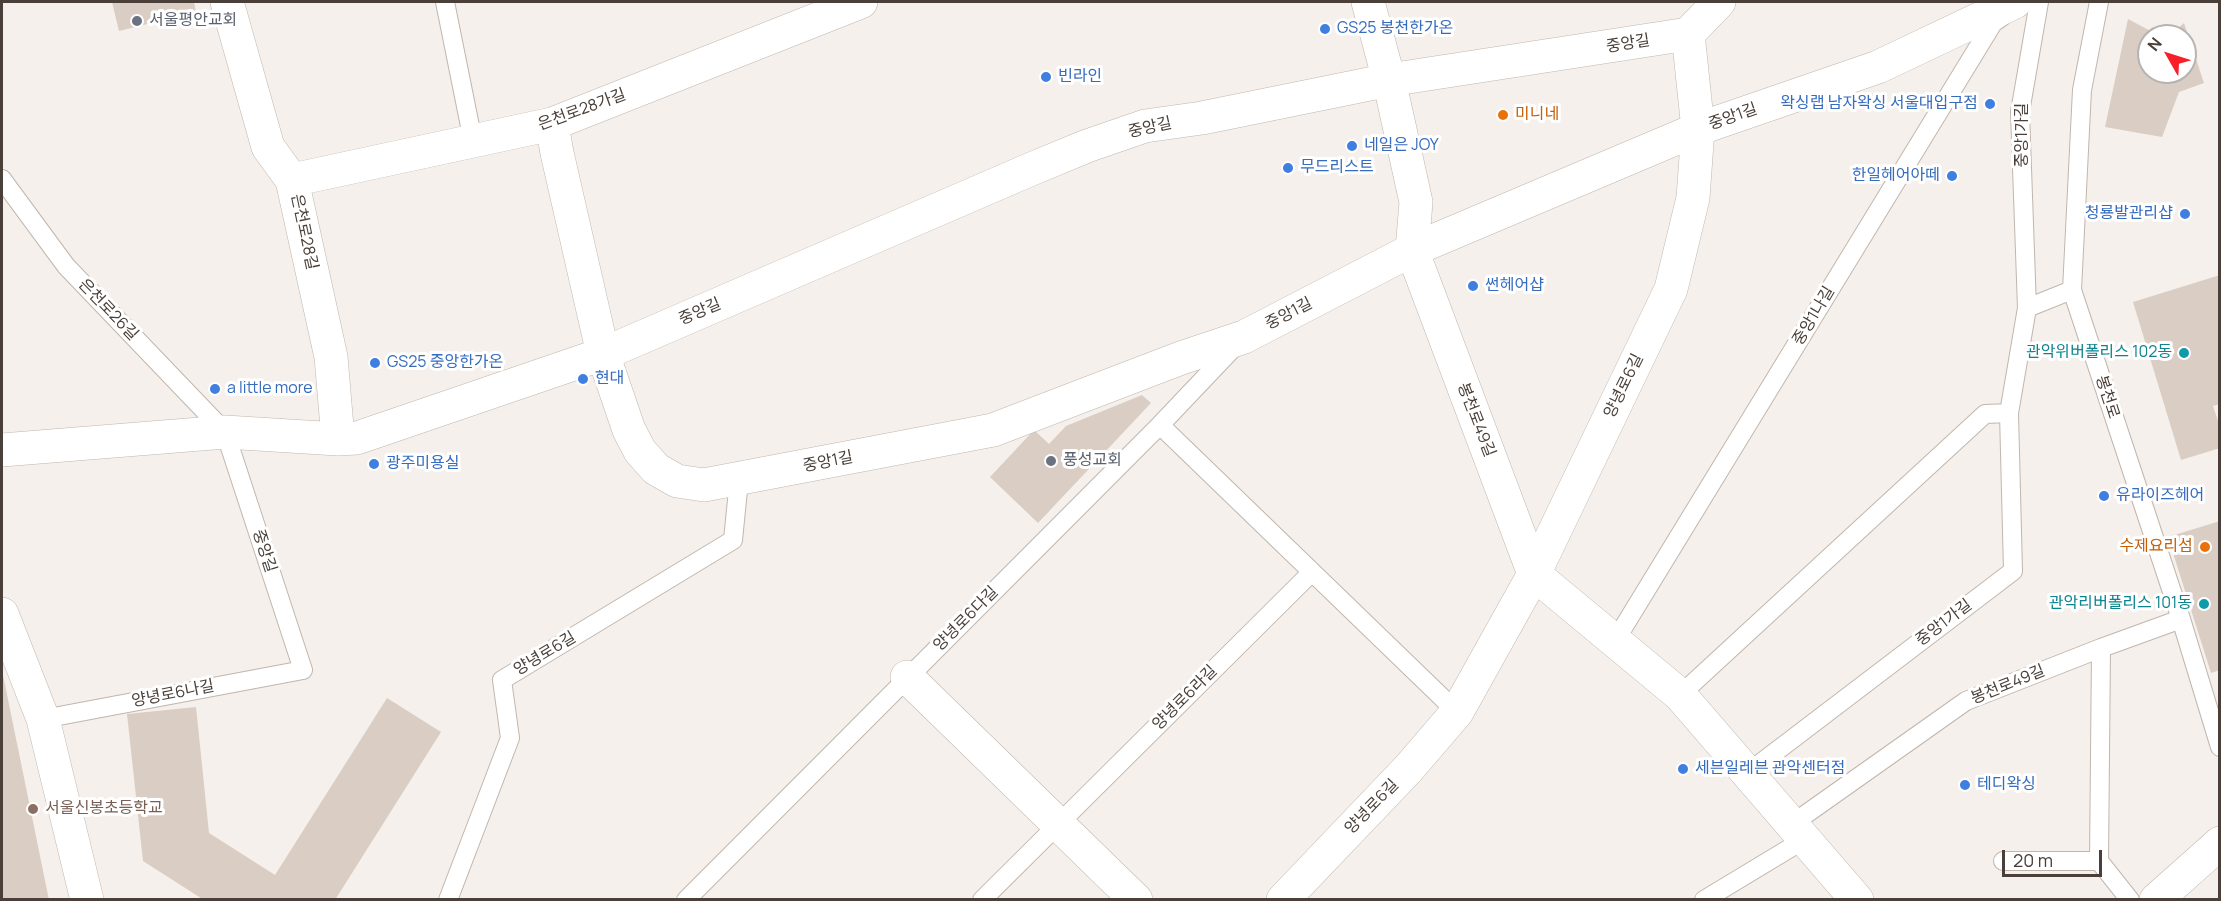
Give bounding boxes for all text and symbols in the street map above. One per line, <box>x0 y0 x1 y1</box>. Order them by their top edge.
place label: 서울평안교회 <box>149 11 237 31</box>
marker: 서울평안교회 <box>130 14 144 28</box>
place label: GS25 봉천한가온 <box>1337 19 1453 39</box>
marker: GS25 봉천한가온 <box>1318 22 1332 36</box>
north arrow <box>2137 24 2197 84</box>
street label: 중앙길 <box>1605 31 1651 57</box>
text: N <box>2142 33 2167 55</box>
place label: 빈라인 <box>1058 67 1102 87</box>
marker: 빈라인 <box>1039 70 1053 84</box>
street label: 은천로28가길 <box>535 85 629 135</box>
place label: 왁싱랩 남자왁싱 서울대입구점 <box>1780 94 1978 114</box>
marker: 왁싱랩 남자왁싱 서울대입구점 <box>1983 97 1997 111</box>
street label: 중앙1길 <box>1706 100 1760 134</box>
street label: 중앙1가길 <box>2013 102 2033 168</box>
place label: 미니네 <box>1515 105 1559 125</box>
marker: 미니네 <box>1496 108 1510 122</box>
street label: 중앙길 <box>1126 114 1174 142</box>
place label: 네일은 JOY <box>1364 136 1439 156</box>
marker: 네일은 JOY <box>1345 139 1359 153</box>
place label: 무드리스트 <box>1300 158 1374 178</box>
marker: 무드리스트 <box>1281 161 1295 175</box>
place label: 한일헤어아떼 <box>1852 166 1940 186</box>
marker: 한일헤어아떼 <box>1945 169 1959 183</box>
street label: 은천로28길 <box>287 192 321 272</box>
place label: 청룡발관리샵 <box>2085 204 2173 224</box>
marker: 청룡발관리샵 <box>2178 207 2192 221</box>
street label: 은천로26길 <box>74 275 142 345</box>
place label: 썬헤어샵 <box>1485 276 1544 296</box>
marker: 썬헤어샵 <box>1466 279 1480 293</box>
street label: 중앙1나길 <box>1789 283 1839 349</box>
street label: 중앙1길 <box>1262 294 1316 334</box>
street label: 중앙길 <box>676 295 724 329</box>
place label: 관악위버폴리스 102동 <box>2026 343 2172 363</box>
marker: 관악위버폴리스 102동 <box>2177 346 2191 360</box>
street label: 양녕로6길 <box>1600 351 1648 421</box>
place label: GS25 중앙한가온 <box>387 353 503 373</box>
marker: GS25 중앙한가온 <box>368 356 382 370</box>
place label: 현대 <box>595 369 624 389</box>
marker: 현대 <box>576 372 590 386</box>
street label: 봉천로 <box>2091 373 2123 421</box>
place label: a little more <box>227 379 313 399</box>
street label: 봉천로49길 <box>1453 380 1499 460</box>
marker: a little more <box>208 382 222 396</box>
street label: 중앙1길 <box>801 448 855 476</box>
place label: 풍성교회 <box>1063 451 1122 471</box>
place label: 광주미용실 <box>386 454 460 474</box>
marker: 풍성교회 <box>1044 454 1058 468</box>
marker: 광주미용실 <box>367 457 381 471</box>
place label: 유라이즈헤어 <box>2116 486 2204 506</box>
marker: 유라이즈헤어 <box>2097 489 2111 503</box>
street label: 중앙길 <box>248 527 280 575</box>
place label: 수제요리섬 <box>2119 537 2193 557</box>
marker: 수제요리섬 <box>2198 540 2212 554</box>
street label: 양녕로6다길 <box>930 583 1002 655</box>
place label: 관악리버폴리스 101동 <box>2049 594 2192 614</box>
street label: 중앙1가길 <box>1912 596 1976 650</box>
marker: 관악리버폴리스 101동 <box>2197 597 2211 611</box>
street label: 양녕로6길 <box>511 628 579 680</box>
street label: 봉천로49길 <box>1968 661 2048 709</box>
street label: 양녕로6라길 <box>1149 662 1221 734</box>
street label: 양녕로6나길 <box>130 677 216 711</box>
place label: 세븐일레븐 관악센터점 <box>1695 759 1845 779</box>
marker: 세븐일레븐 관악센터점 <box>1676 762 1690 776</box>
place label: 테디왁싱 <box>1977 775 2036 795</box>
street label: 양녕로6길 <box>1341 776 1403 838</box>
marker: 테디왁싱 <box>1958 778 1972 792</box>
place label: 서울신봉초등학교 <box>45 799 163 819</box>
marker: 서울신봉초등학교 <box>26 802 40 816</box>
scale bar <box>2005 838 2106 876</box>
text: 20 m <box>2013 848 2053 872</box>

